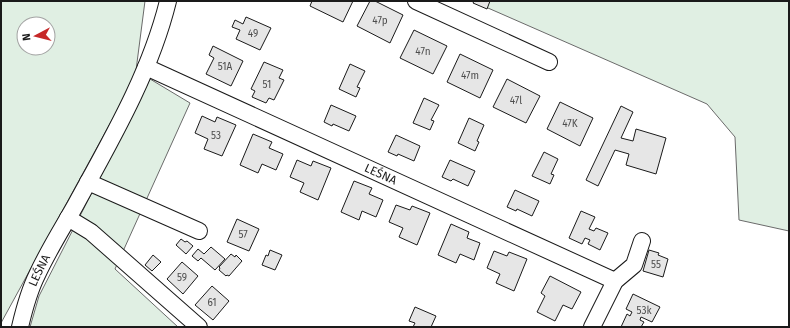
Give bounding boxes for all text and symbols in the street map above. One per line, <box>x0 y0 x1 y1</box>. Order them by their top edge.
house number: 47p <box>372 15 388 27</box>
north arrow <box>16 16 56 56</box>
house number: 49 <box>248 28 258 40</box>
text: N <box>20 33 33 42</box>
house number: 47n <box>415 46 431 58</box>
house number: 51A <box>218 61 233 73</box>
house number: 47m <box>461 70 479 82</box>
house number: 51 <box>263 79 271 91</box>
house number: 47l <box>510 95 522 107</box>
house number: 47K <box>562 118 578 130</box>
house number: 53 <box>211 130 221 142</box>
street label: LEŚNA <box>362 161 399 188</box>
house number: 57 <box>238 229 248 241</box>
street label: LEŚNA <box>26 252 53 288</box>
house number: 55 <box>651 259 661 271</box>
house number: 59 <box>177 272 187 284</box>
house number: 61 <box>207 297 217 309</box>
house number: 53k <box>636 305 652 317</box>

